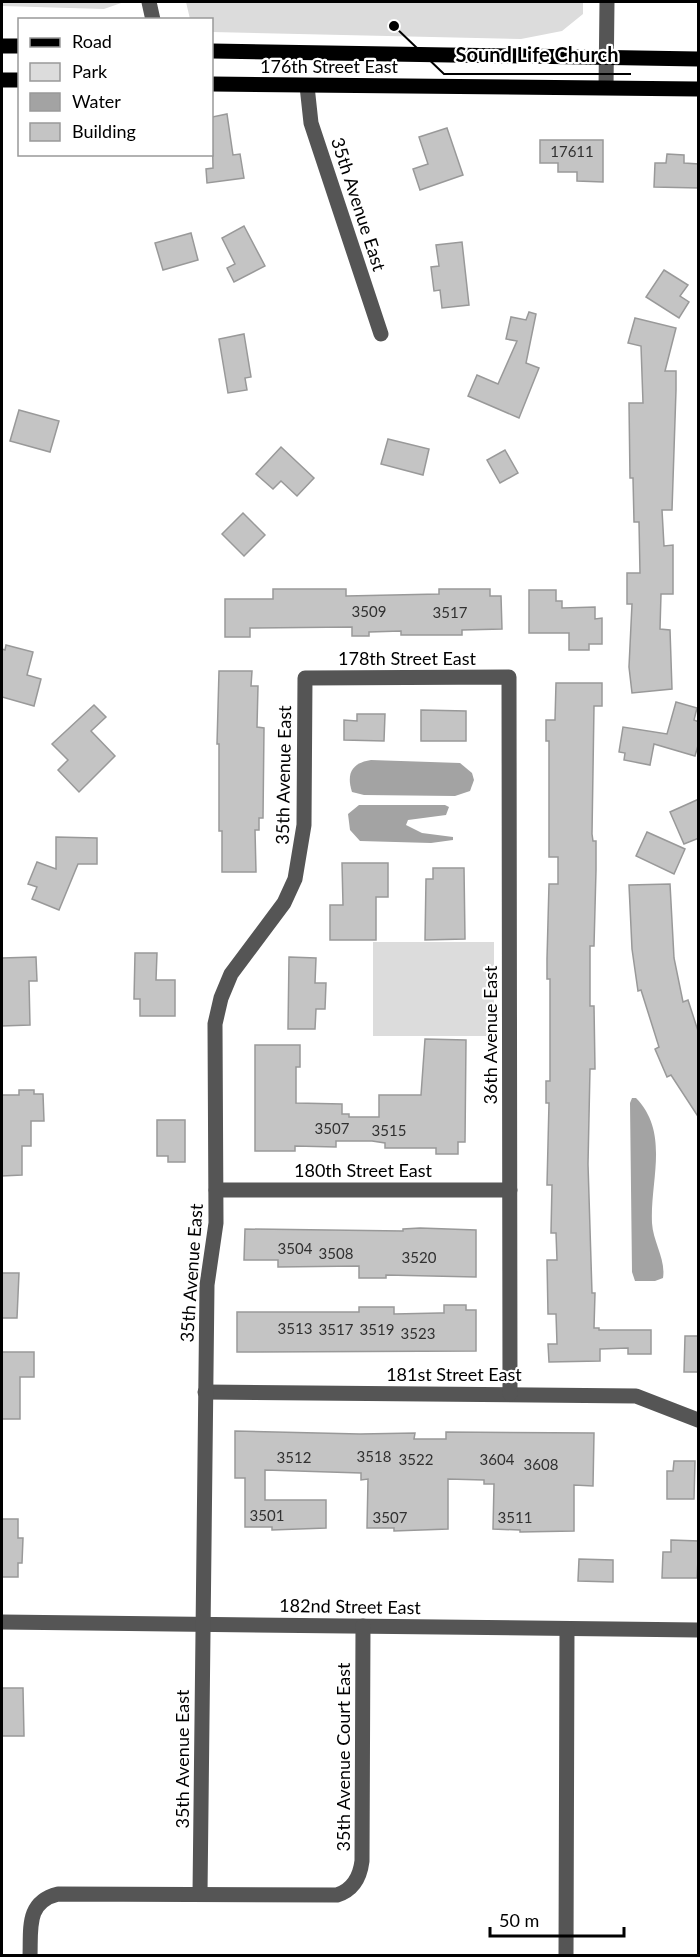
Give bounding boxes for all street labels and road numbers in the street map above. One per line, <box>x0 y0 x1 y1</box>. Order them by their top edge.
street label: 176th Street East <box>260 55 398 77</box>
street label: 35th Avenue East <box>327 134 391 274</box>
street label: 178th Street East <box>338 647 476 669</box>
street label: 35th Avenue East <box>271 705 295 845</box>
street label: 36th Avenue East <box>479 965 501 1105</box>
street label: 180th Street East <box>294 1159 432 1181</box>
street label: 35th Avenue East <box>175 1202 207 1343</box>
street label: 181st Street East <box>386 1363 522 1385</box>
street label: 182nd Street East <box>279 1594 421 1618</box>
street label: 35th Avenue Court East <box>332 1662 354 1851</box>
street label: 35th Avenue East <box>171 1689 193 1829</box>

